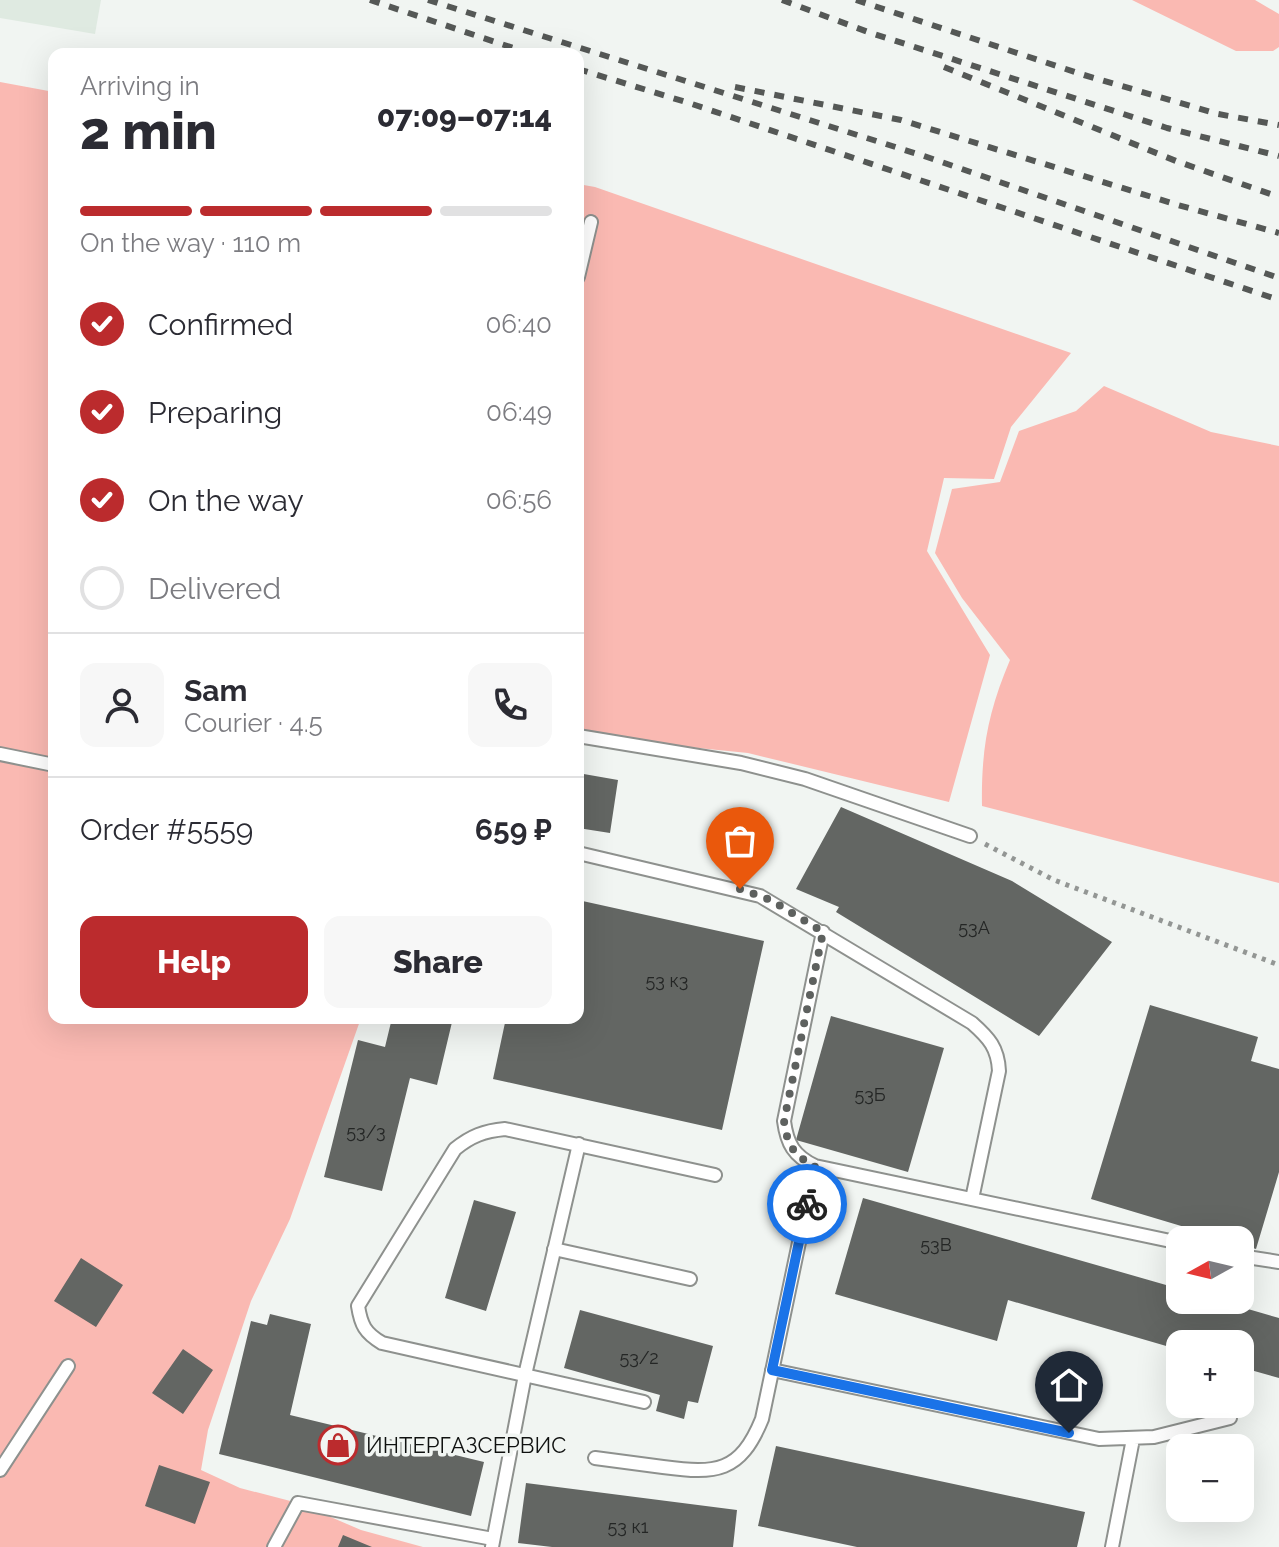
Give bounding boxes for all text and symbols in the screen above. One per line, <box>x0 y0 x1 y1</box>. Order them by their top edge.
text: Arriving in <box>80 71 200 101</box>
text: 07:09–07:14 <box>377 99 552 134</box>
text: 2 min <box>80 100 217 161</box>
text: On the way · 110 m <box>80 228 301 258</box>
icon: check <box>80 302 124 346</box>
text: Confirmed <box>148 307 293 342</box>
text: 06:40 <box>485 309 552 339</box>
icon: check <box>80 390 124 434</box>
text: Preparing <box>148 395 282 430</box>
text: 06:49 <box>486 397 552 427</box>
icon: check <box>80 478 124 522</box>
text: On the way <box>148 483 304 518</box>
text: 06:56 <box>486 485 552 515</box>
text: Delivered <box>148 571 281 606</box>
button: person <box>80 663 164 747</box>
button: phone <box>468 663 552 747</box>
text: Sam <box>184 673 247 708</box>
text: Courier · 4.5 <box>184 708 323 738</box>
pin <box>706 807 774 889</box>
text: Order #5559 <box>80 812 253 847</box>
text: 659 ₽ <box>475 812 552 847</box>
icon: bag <box>718 819 762 863</box>
button: Help <box>80 916 308 1008</box>
button: Share <box>324 916 552 1008</box>
house number: 53А <box>958 917 990 938</box>
house number: 53 к3 <box>646 970 688 991</box>
house number: 53Б <box>854 1084 886 1105</box>
house number: 53/3 <box>346 1121 386 1142</box>
courier <box>767 1164 847 1244</box>
icon: bike <box>785 1182 829 1226</box>
north arrow <box>1166 1226 1254 1314</box>
map controls <box>1166 1226 1254 1522</box>
house number: 53В <box>920 1234 952 1255</box>
button: + <box>1166 1330 1254 1418</box>
house number: 53/2 <box>619 1347 659 1368</box>
pin <box>1035 1351 1103 1433</box>
icon: home <box>1047 1363 1091 1407</box>
shop icon: ИНТЕРГАЗСЕРВИС <box>317 1424 359 1466</box>
place label: ИНТЕРГАЗСЕРВИС <box>366 1432 566 1458</box>
button: − <box>1166 1434 1254 1522</box>
house number: 53 к1 <box>607 1516 649 1537</box>

